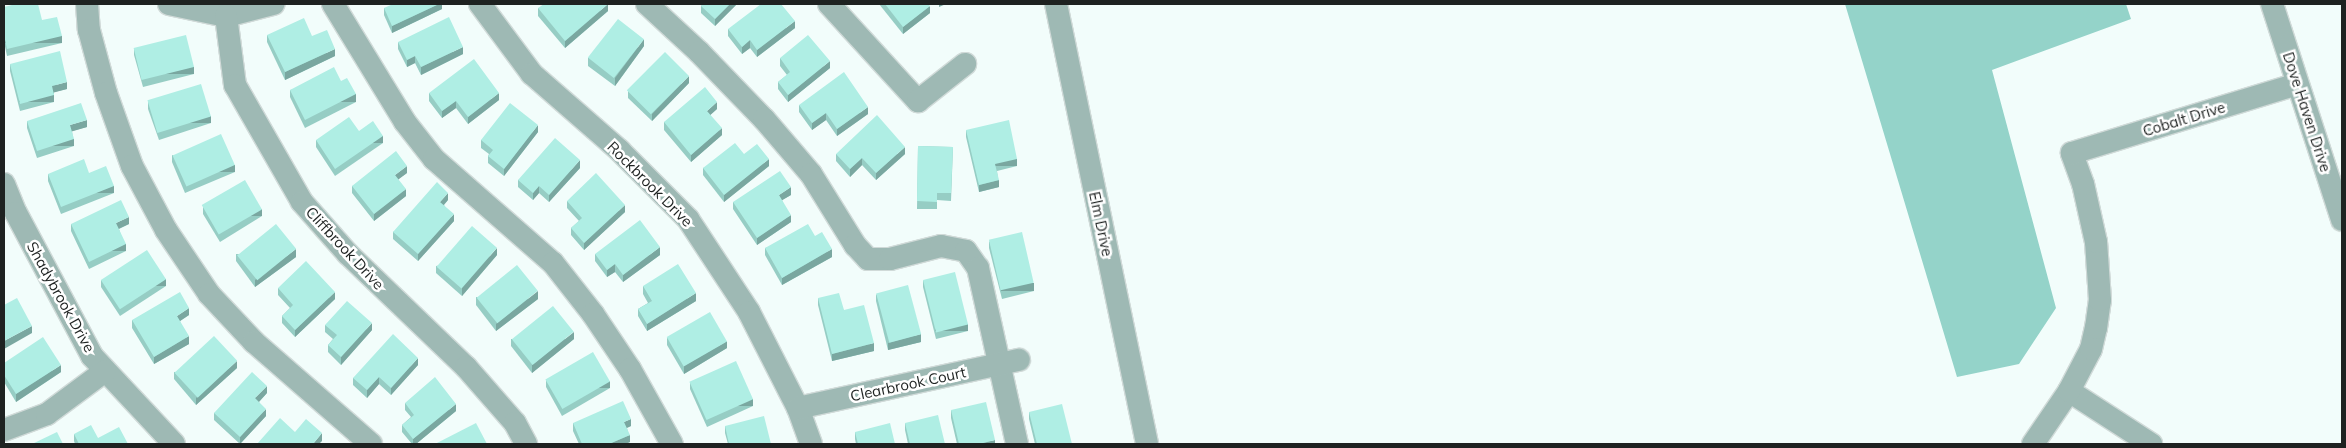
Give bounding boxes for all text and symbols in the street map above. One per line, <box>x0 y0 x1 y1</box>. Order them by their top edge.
street label: Dove Haven Drive <box>2279 50 2335 174</box>
street label: Cobalt Drive <box>2141 98 2227 140</box>
street label: Rockbrook Drive <box>604 138 696 230</box>
street label: Elm Drive <box>1085 190 1117 258</box>
street label: Cliffbrook Drive <box>302 203 388 293</box>
street label: Shadybrook Drive <box>23 239 99 355</box>
street label: Clearbrook Court <box>849 363 967 405</box>

